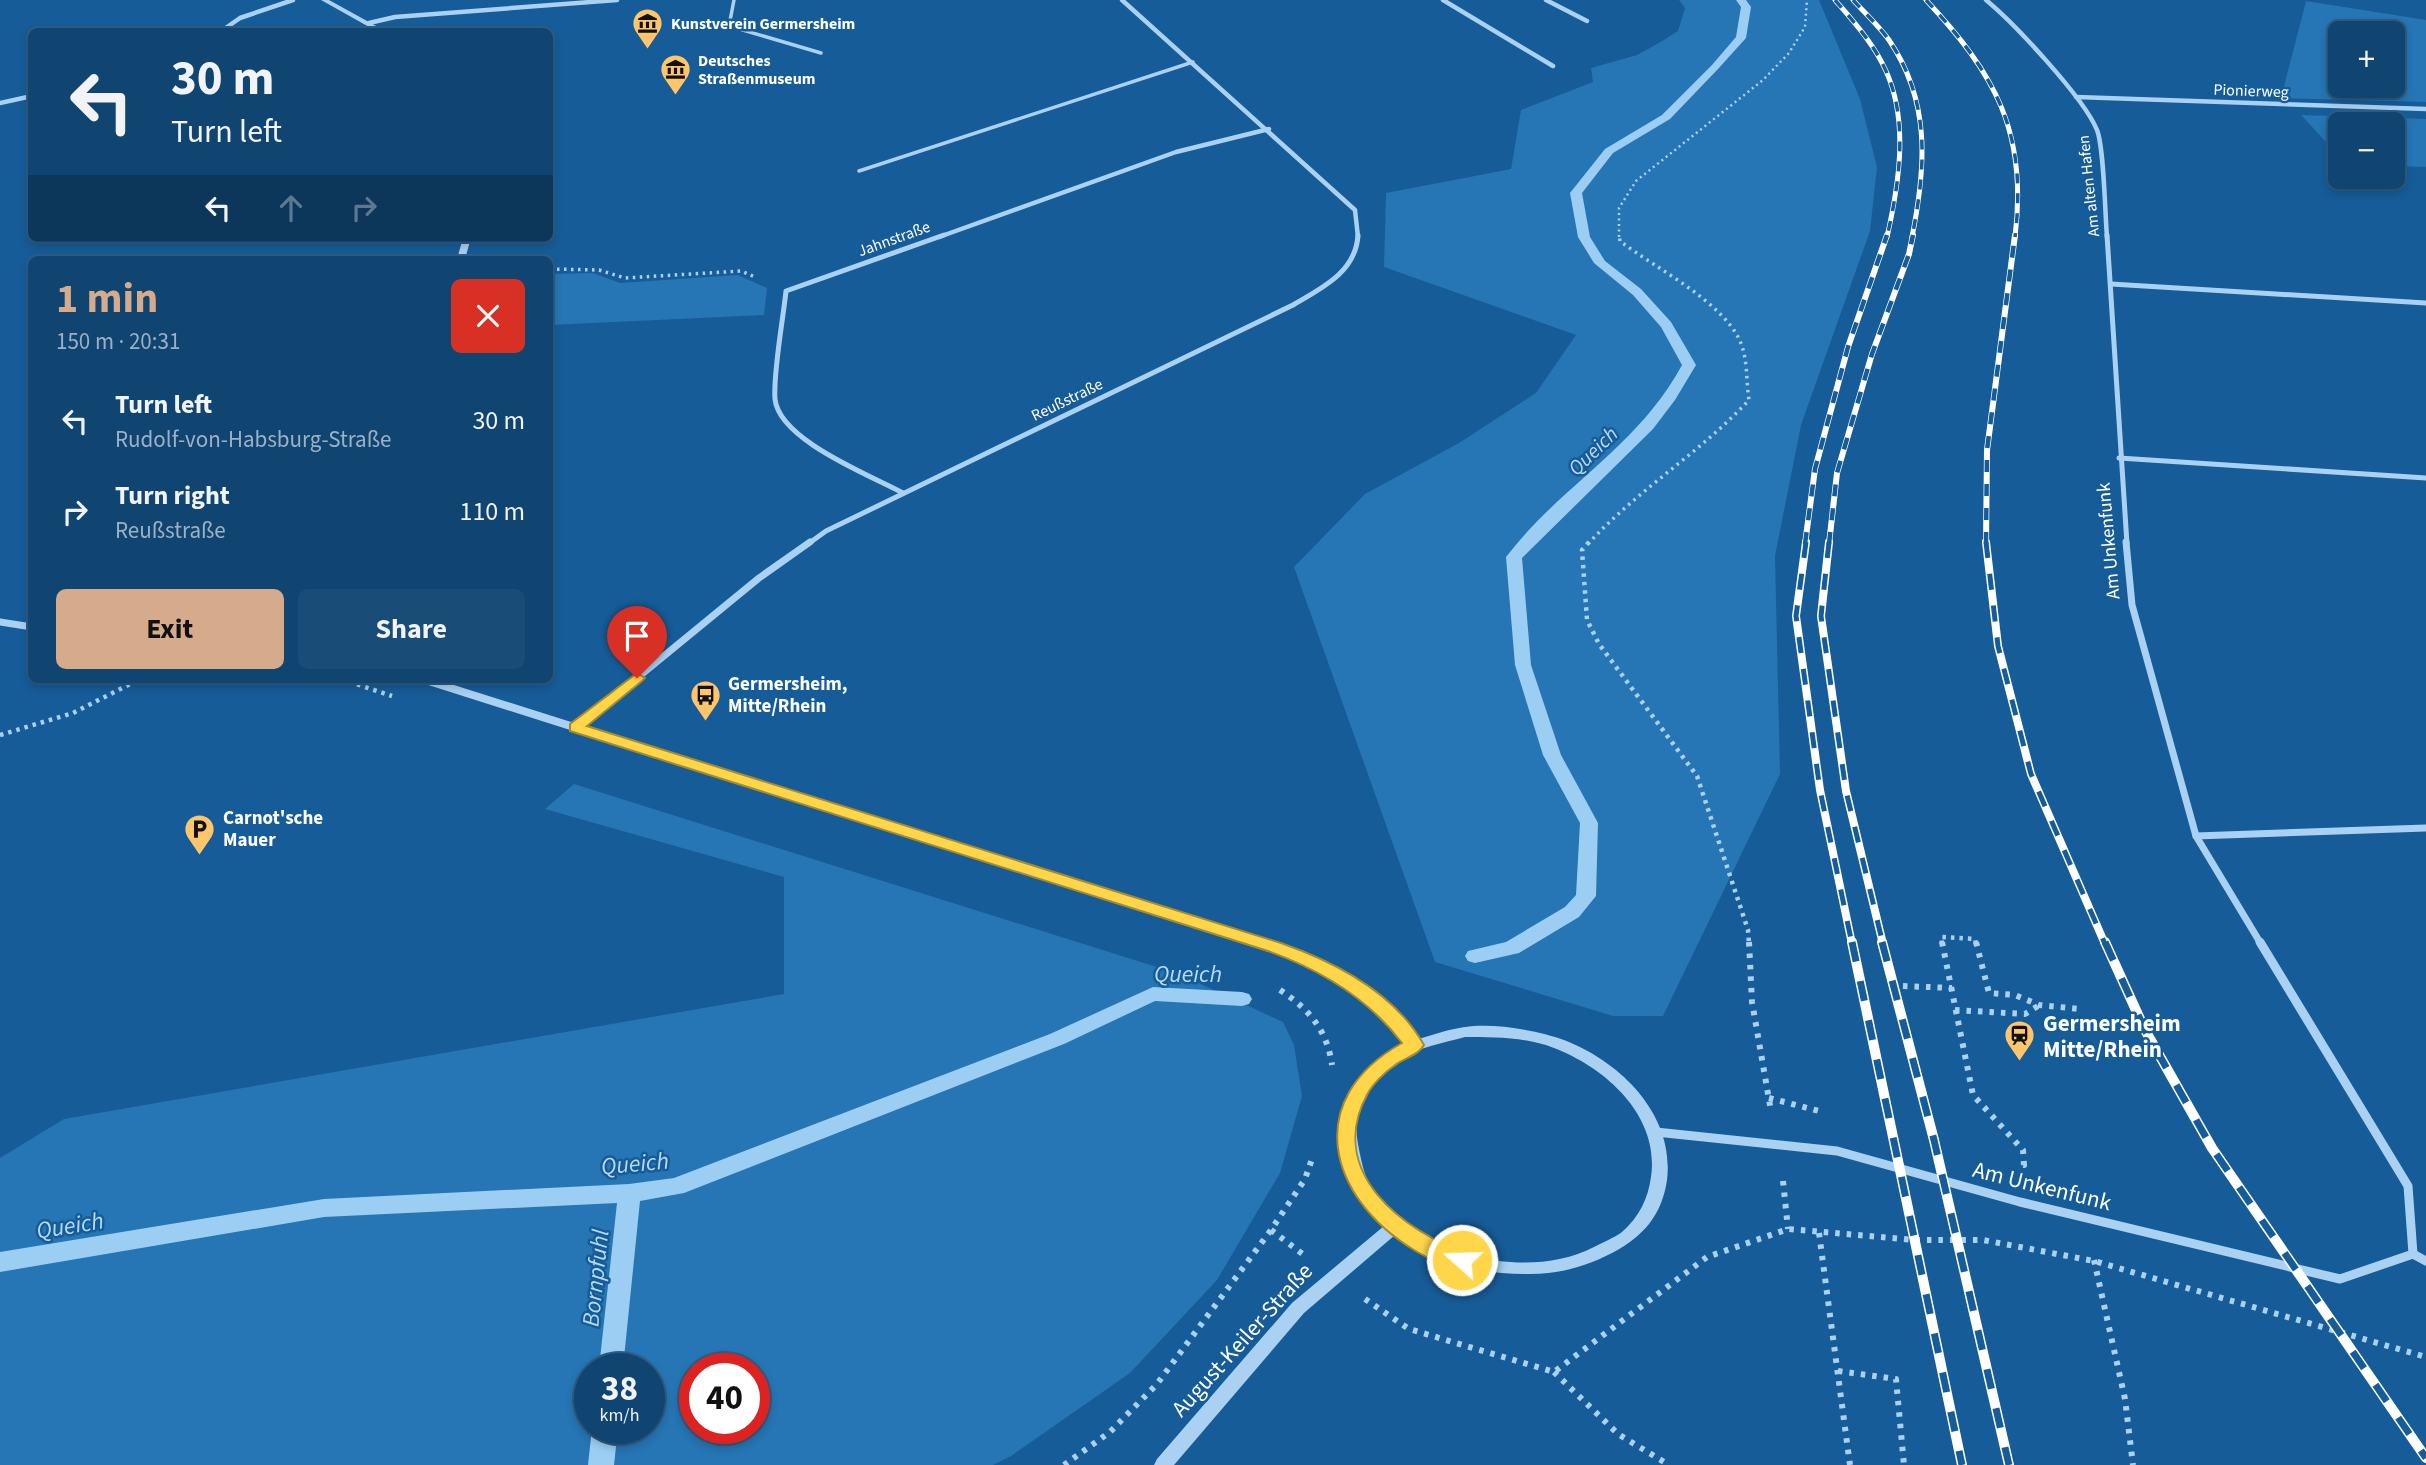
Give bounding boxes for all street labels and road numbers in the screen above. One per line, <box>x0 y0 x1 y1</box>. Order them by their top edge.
street label: Pionierweg <box>2213 79 2289 103</box>
street label: Am alten Hafen <box>2073 134 2105 238</box>
street label: Jahnstraße <box>855 216 933 262</box>
street label: Reußstraße <box>1028 373 1106 427</box>
street label: Am Unkenfunk <box>2090 481 2128 600</box>
street label: Am Unkenfunk <box>1969 1153 2115 1219</box>
street label: August-Keiler-Straße <box>1164 1256 1320 1424</box>

